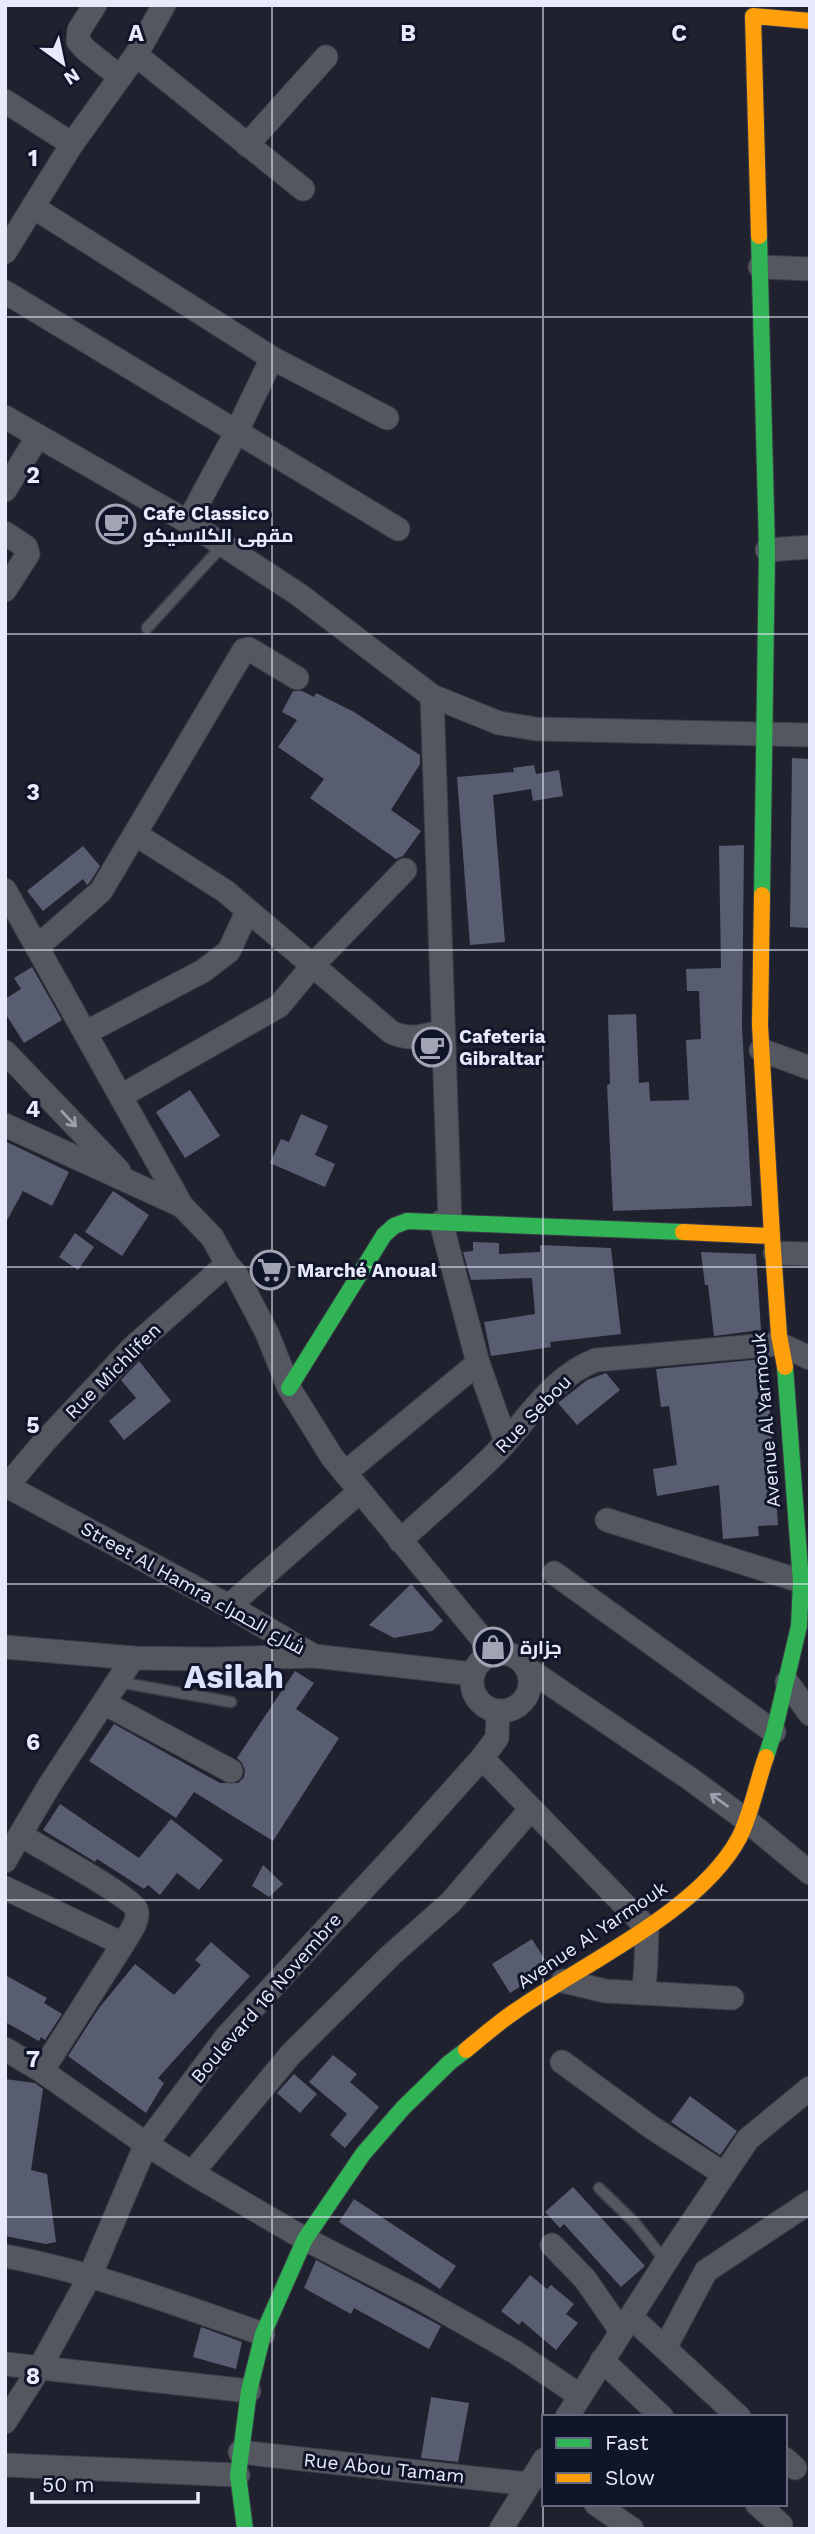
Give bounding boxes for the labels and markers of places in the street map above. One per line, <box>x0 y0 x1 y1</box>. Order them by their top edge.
place label: Cafe Classico مقهى الكلاسيكو <box>143 502 294 547</box>
cafe icon: Cafe Classico مقهى الكلاسيكو <box>95 503 137 545</box>
place label: Cafeteria Gibraltar <box>459 1025 546 1070</box>
cafe icon: Cafeteria Gibraltar <box>411 1026 453 1068</box>
supermarket icon: Marché Anoual <box>249 1249 291 1291</box>
place label: Marché Anoual <box>297 1259 438 1282</box>
shop icon: جزارة <box>472 1626 514 1668</box>
place label: جزارة <box>520 1636 562 1659</box>

